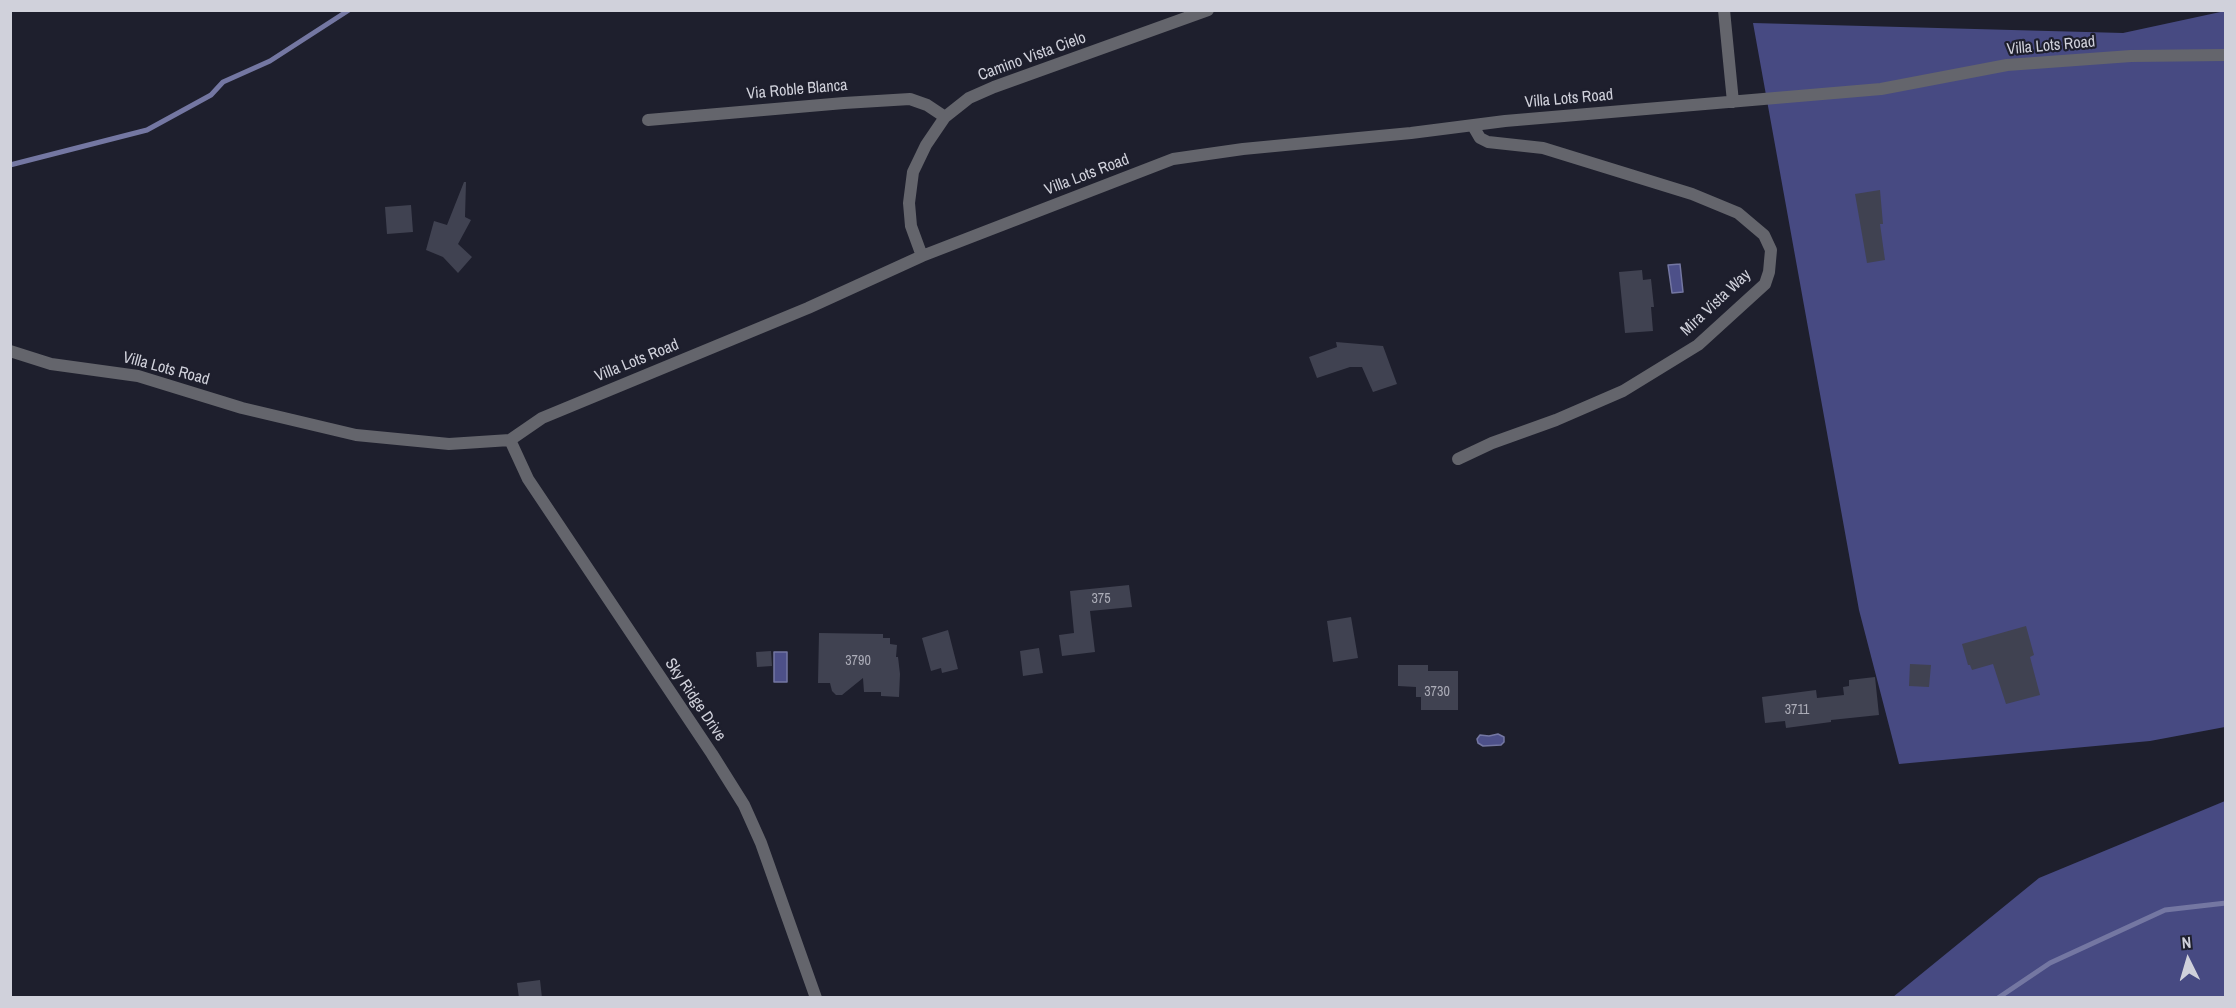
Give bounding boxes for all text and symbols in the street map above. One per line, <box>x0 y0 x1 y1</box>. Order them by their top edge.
street label: Camino Vista Cielo <box>975 29 1089 85</box>
street label: Villa Lots Road <box>2006 33 2096 59</box>
street label: Via Roble Blanca <box>746 76 848 104</box>
street label: Villa Lots Road <box>1524 86 1614 112</box>
street label: Villa Lots Road <box>1042 150 1132 200</box>
street label: Mira Vista Way <box>1677 266 1755 340</box>
street label: Villa Lots Road <box>592 335 682 387</box>
street label: Villa Lots Road <box>121 348 211 390</box>
house number: 375 <box>1091 591 1111 607</box>
house number: 3790 <box>845 653 871 669</box>
street label: Sky Ridge Drive <box>660 655 730 745</box>
house number: 3730 <box>1424 684 1450 700</box>
house number: 3711 <box>1785 702 1809 718</box>
north arrow <box>2158 930 2218 990</box>
text: N <box>2181 931 2192 953</box>

